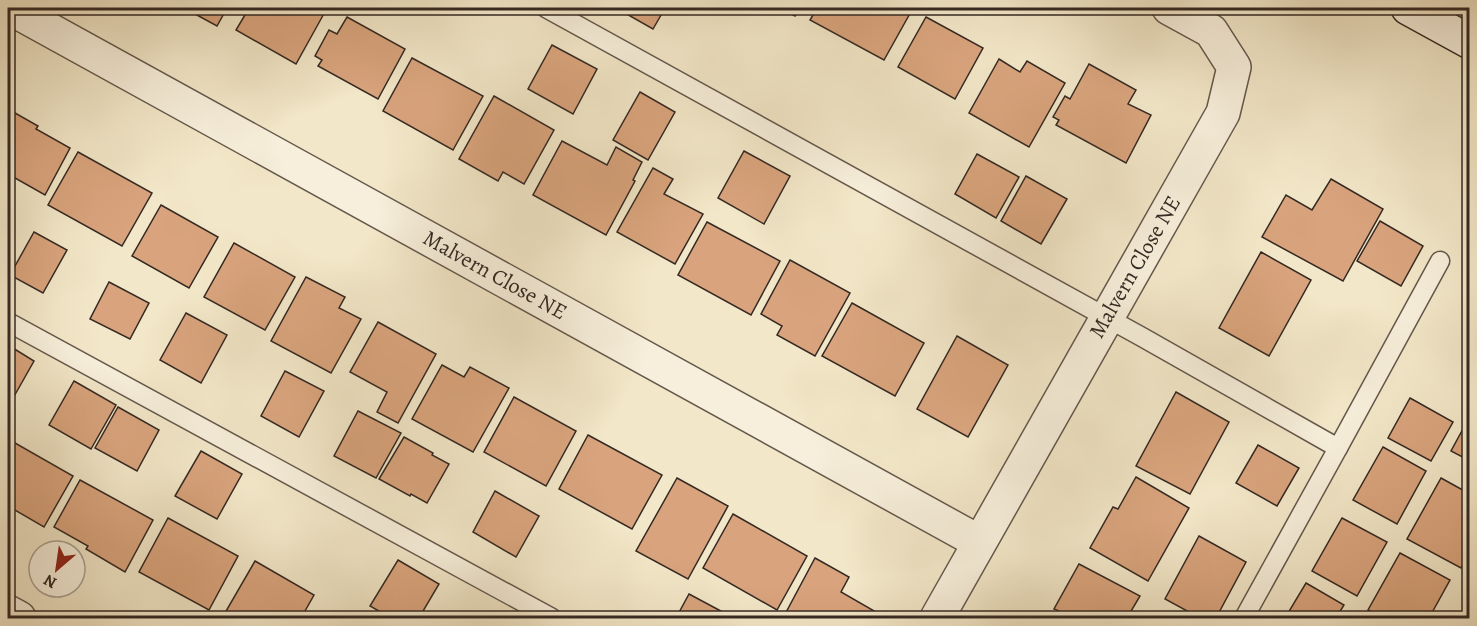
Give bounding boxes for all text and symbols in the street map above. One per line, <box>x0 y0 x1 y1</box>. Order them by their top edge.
street label: Malvern Close NE <box>1082 190 1188 344</box>
street label: Malvern Close NE <box>418 223 572 327</box>
north arrow <box>27 539 87 599</box>
text: N <box>39 569 61 594</box>

